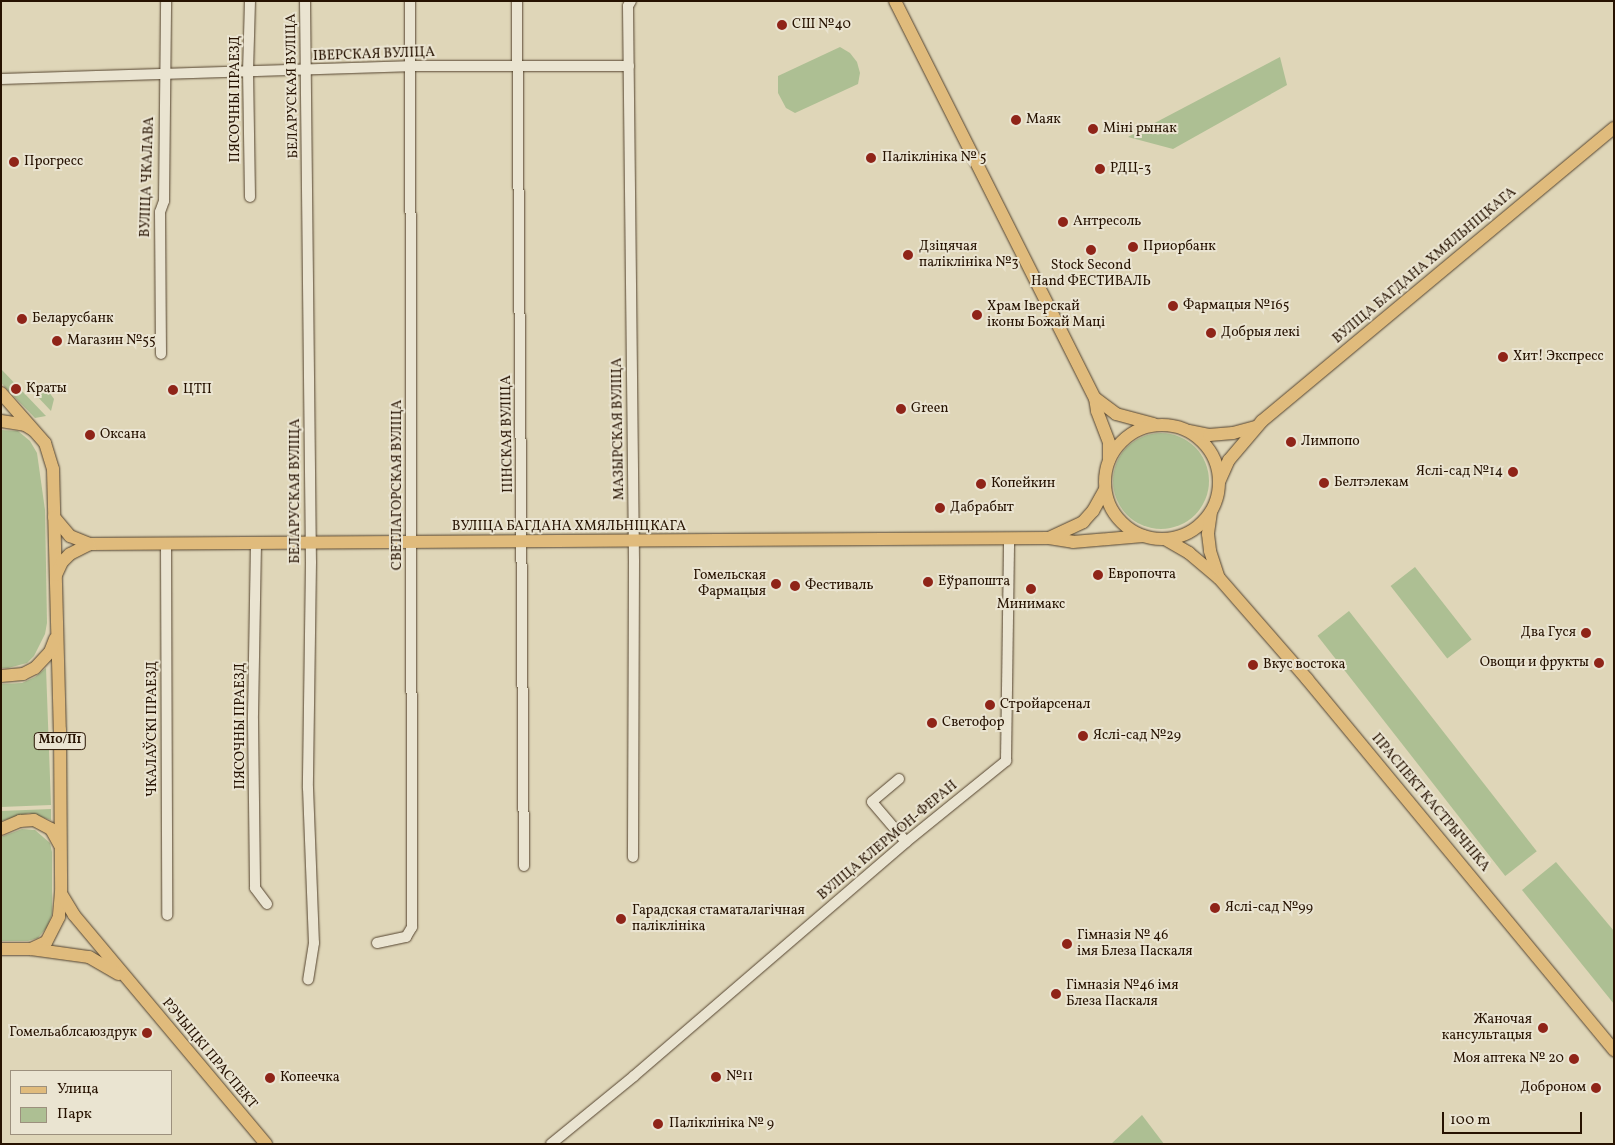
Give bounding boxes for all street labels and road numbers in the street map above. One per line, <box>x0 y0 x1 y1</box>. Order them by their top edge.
street label: БЕЛАРУСКАЯ ВУЛІЦА <box>283 13 303 159</box>
street label: ПЯСОЧНЫ ПРАЕЗД <box>228 36 244 162</box>
street label: ІВЕРСКАЯ ВУЛІЦА <box>313 44 435 66</box>
street label: ВУЛІЦА ЧКАЛАВА <box>137 116 159 238</box>
street label: ВУЛІЦА БАГДАНА ХМЯЛЬНІЦКАГА <box>1330 184 1520 348</box>
street label: МАЗЫРСКАЯ ВУЛІЦА <box>609 358 629 500</box>
street label: ПІНСКАЯ ВУЛІЦА <box>499 375 517 493</box>
street label: СВЕТЛАГОРСКАЯ ВУЛІЦА <box>390 400 406 570</box>
street label: БЕЛАРУСКАЯ ВУЛІЦА <box>288 418 304 564</box>
street label: ВУЛІЦА БАГДАНА ХМЯЛЬНІЦКАГА <box>452 519 686 535</box>
street label: ЧКАЛАЎСКІ ПРАЕЗД <box>145 661 161 797</box>
street label: ПЯСОЧНЫ ПРАЕЗД <box>233 663 249 789</box>
street label: ПРАСПЕКТ КАСТРЫЧНІКА <box>1367 730 1493 876</box>
road number: М10/П1 <box>34 731 86 750</box>
street label: ВУЛІЦА КЛЕРМОН-ФЕРАН <box>815 778 961 904</box>
street label: РЭЧЫЦКІ ПРАСПЕКТ <box>158 995 260 1113</box>

